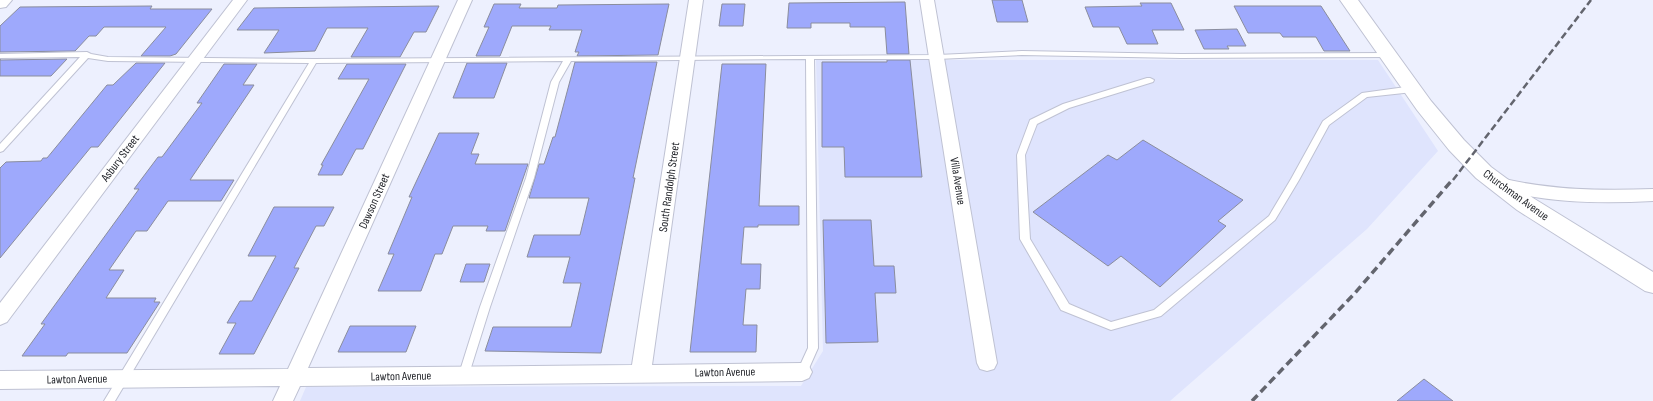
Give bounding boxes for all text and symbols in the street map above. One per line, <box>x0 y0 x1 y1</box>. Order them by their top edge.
street label: Asbury Street <box>97 132 143 186</box>
street label: South Randolph Street <box>656 141 683 233</box>
street label: Villa Avenue <box>946 156 969 206</box>
street label: Churchman Avenue <box>1480 166 1552 224</box>
street label: Dawson Street <box>356 171 393 231</box>
street label: Lawton Avenue <box>695 364 756 381</box>
street label: Lawton Avenue <box>371 368 432 385</box>
street label: Lawton Avenue <box>47 371 108 388</box>

